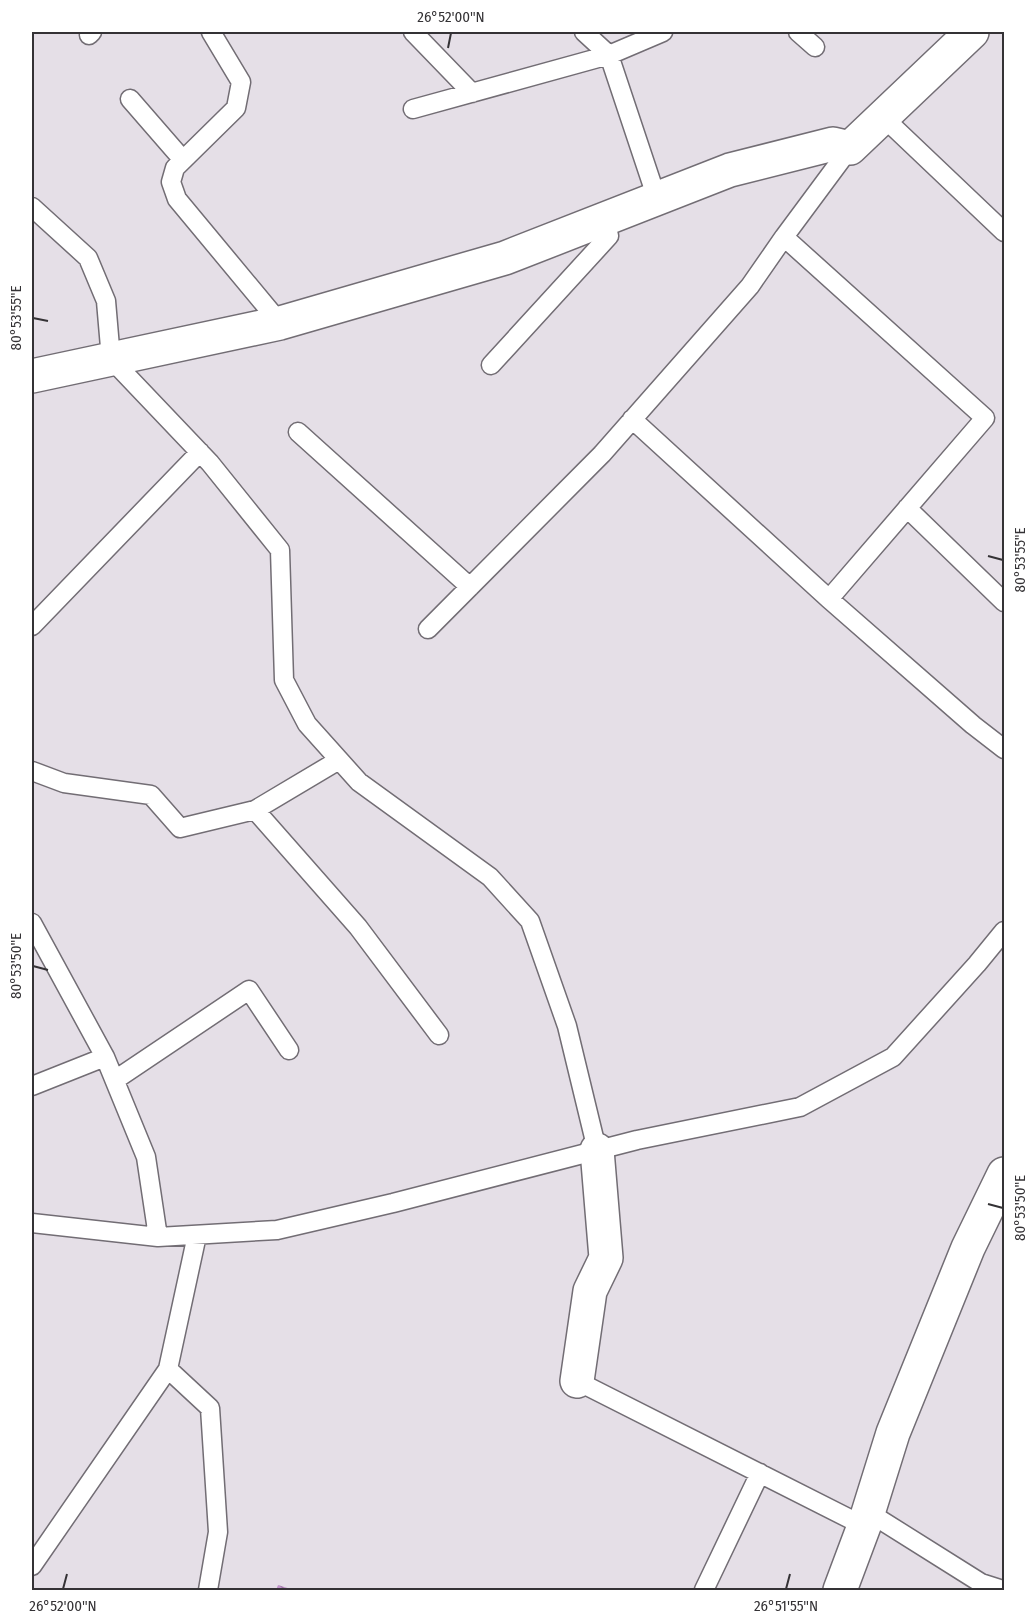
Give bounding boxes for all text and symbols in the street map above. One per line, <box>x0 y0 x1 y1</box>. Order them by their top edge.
text: 26°52'00"N <box>417 8 485 26</box>
text: 80°53'55"E <box>7 286 25 350</box>
text: 80°53'55"E <box>1011 528 1029 592</box>
text: 80°53'50"E <box>7 933 25 999</box>
text: 80°53'50"E <box>1011 1175 1029 1241</box>
text: 26°52'00"N <box>29 1597 97 1615</box>
text: 26°51'55"N <box>754 1597 818 1615</box>

